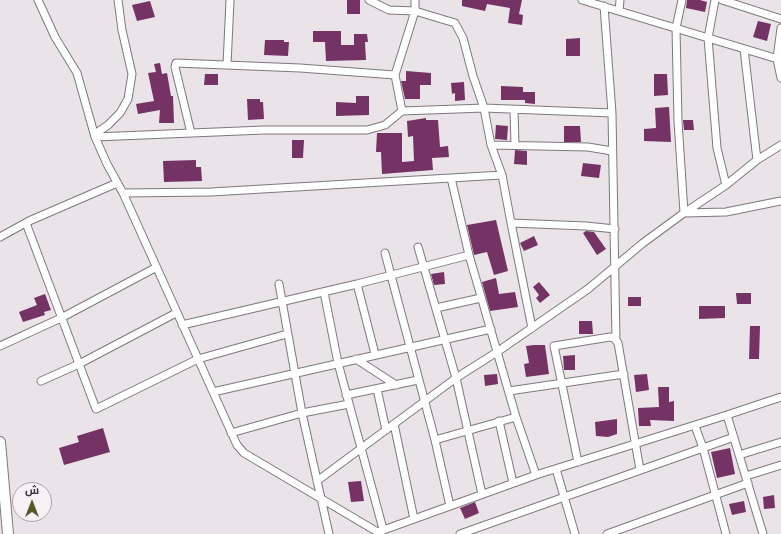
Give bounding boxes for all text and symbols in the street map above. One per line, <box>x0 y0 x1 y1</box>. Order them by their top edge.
north arrow <box>12 482 52 522</box>
text: ش <box>25 484 39 497</box>

